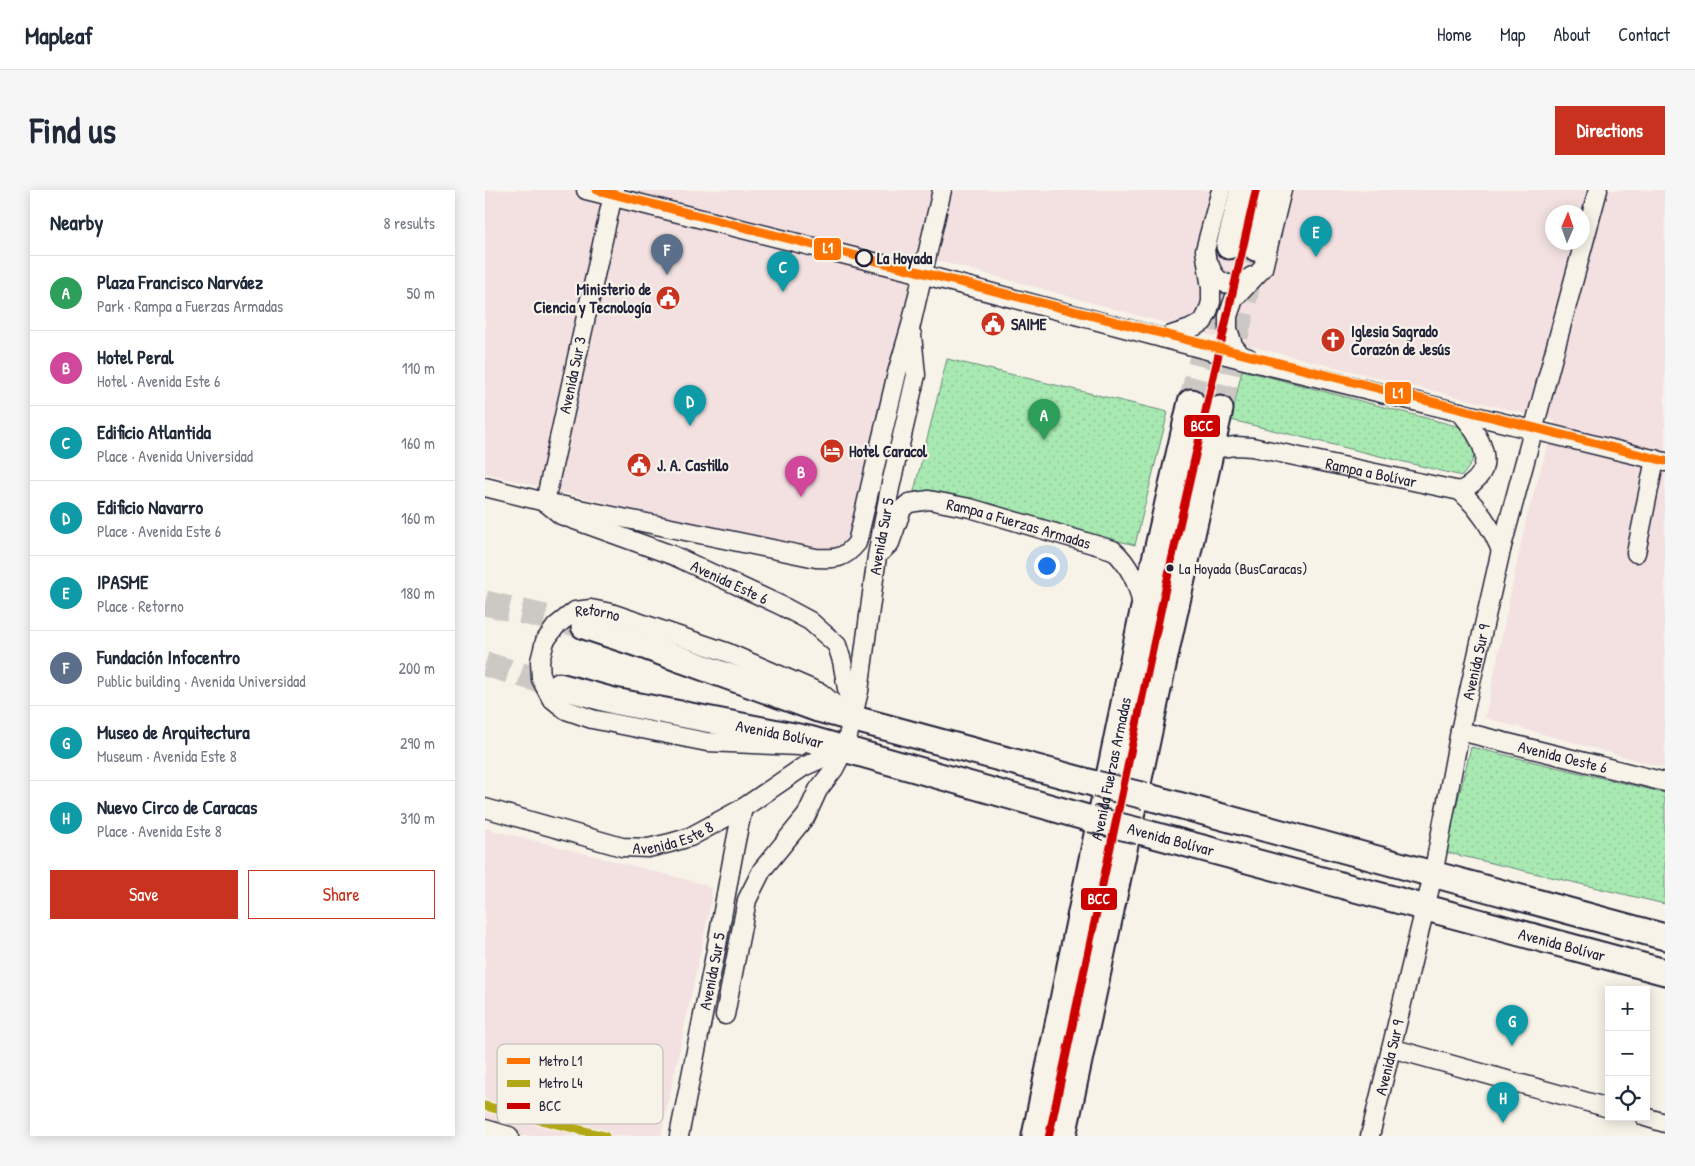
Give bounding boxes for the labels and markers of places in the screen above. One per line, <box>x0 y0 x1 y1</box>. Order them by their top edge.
pin: E <box>1300 216 1332 257</box>
pin: F <box>651 234 683 275</box>
place label: La Hoyada <box>877 247 933 270</box>
marker: La Hoyada <box>855 249 873 267</box>
pin: C <box>767 251 799 292</box>
place label: Ministerio de Ciencia y Tecnología <box>533 278 652 319</box>
public building icon: Ministerio de Ciencia y Tecnología <box>655 285 681 311</box>
public building icon: SAIME <box>980 311 1006 337</box>
place label: SAIME <box>1011 313 1047 335</box>
place label: Iglesia Sagrado Corazón de Jesús <box>1351 320 1451 360</box>
church icon: Iglesia Sagrado Corazón de Jesús <box>1320 327 1346 353</box>
pin: D <box>674 385 706 426</box>
pin: A <box>1028 399 1060 440</box>
hotel icon: Hotel Caracol <box>819 438 845 464</box>
place label: Hotel Caracol <box>849 440 928 462</box>
public building icon: J. A. Castillo <box>626 452 652 478</box>
place label: J. A. Castillo <box>657 454 729 476</box>
pin: B <box>785 456 817 497</box>
place label: La Hoyada (BusCaracas) <box>1179 558 1307 579</box>
marker: La Hoyada (BusCaracas) <box>1165 563 1175 573</box>
pin: G <box>1496 1005 1528 1046</box>
pin: H <box>1487 1082 1519 1123</box>

